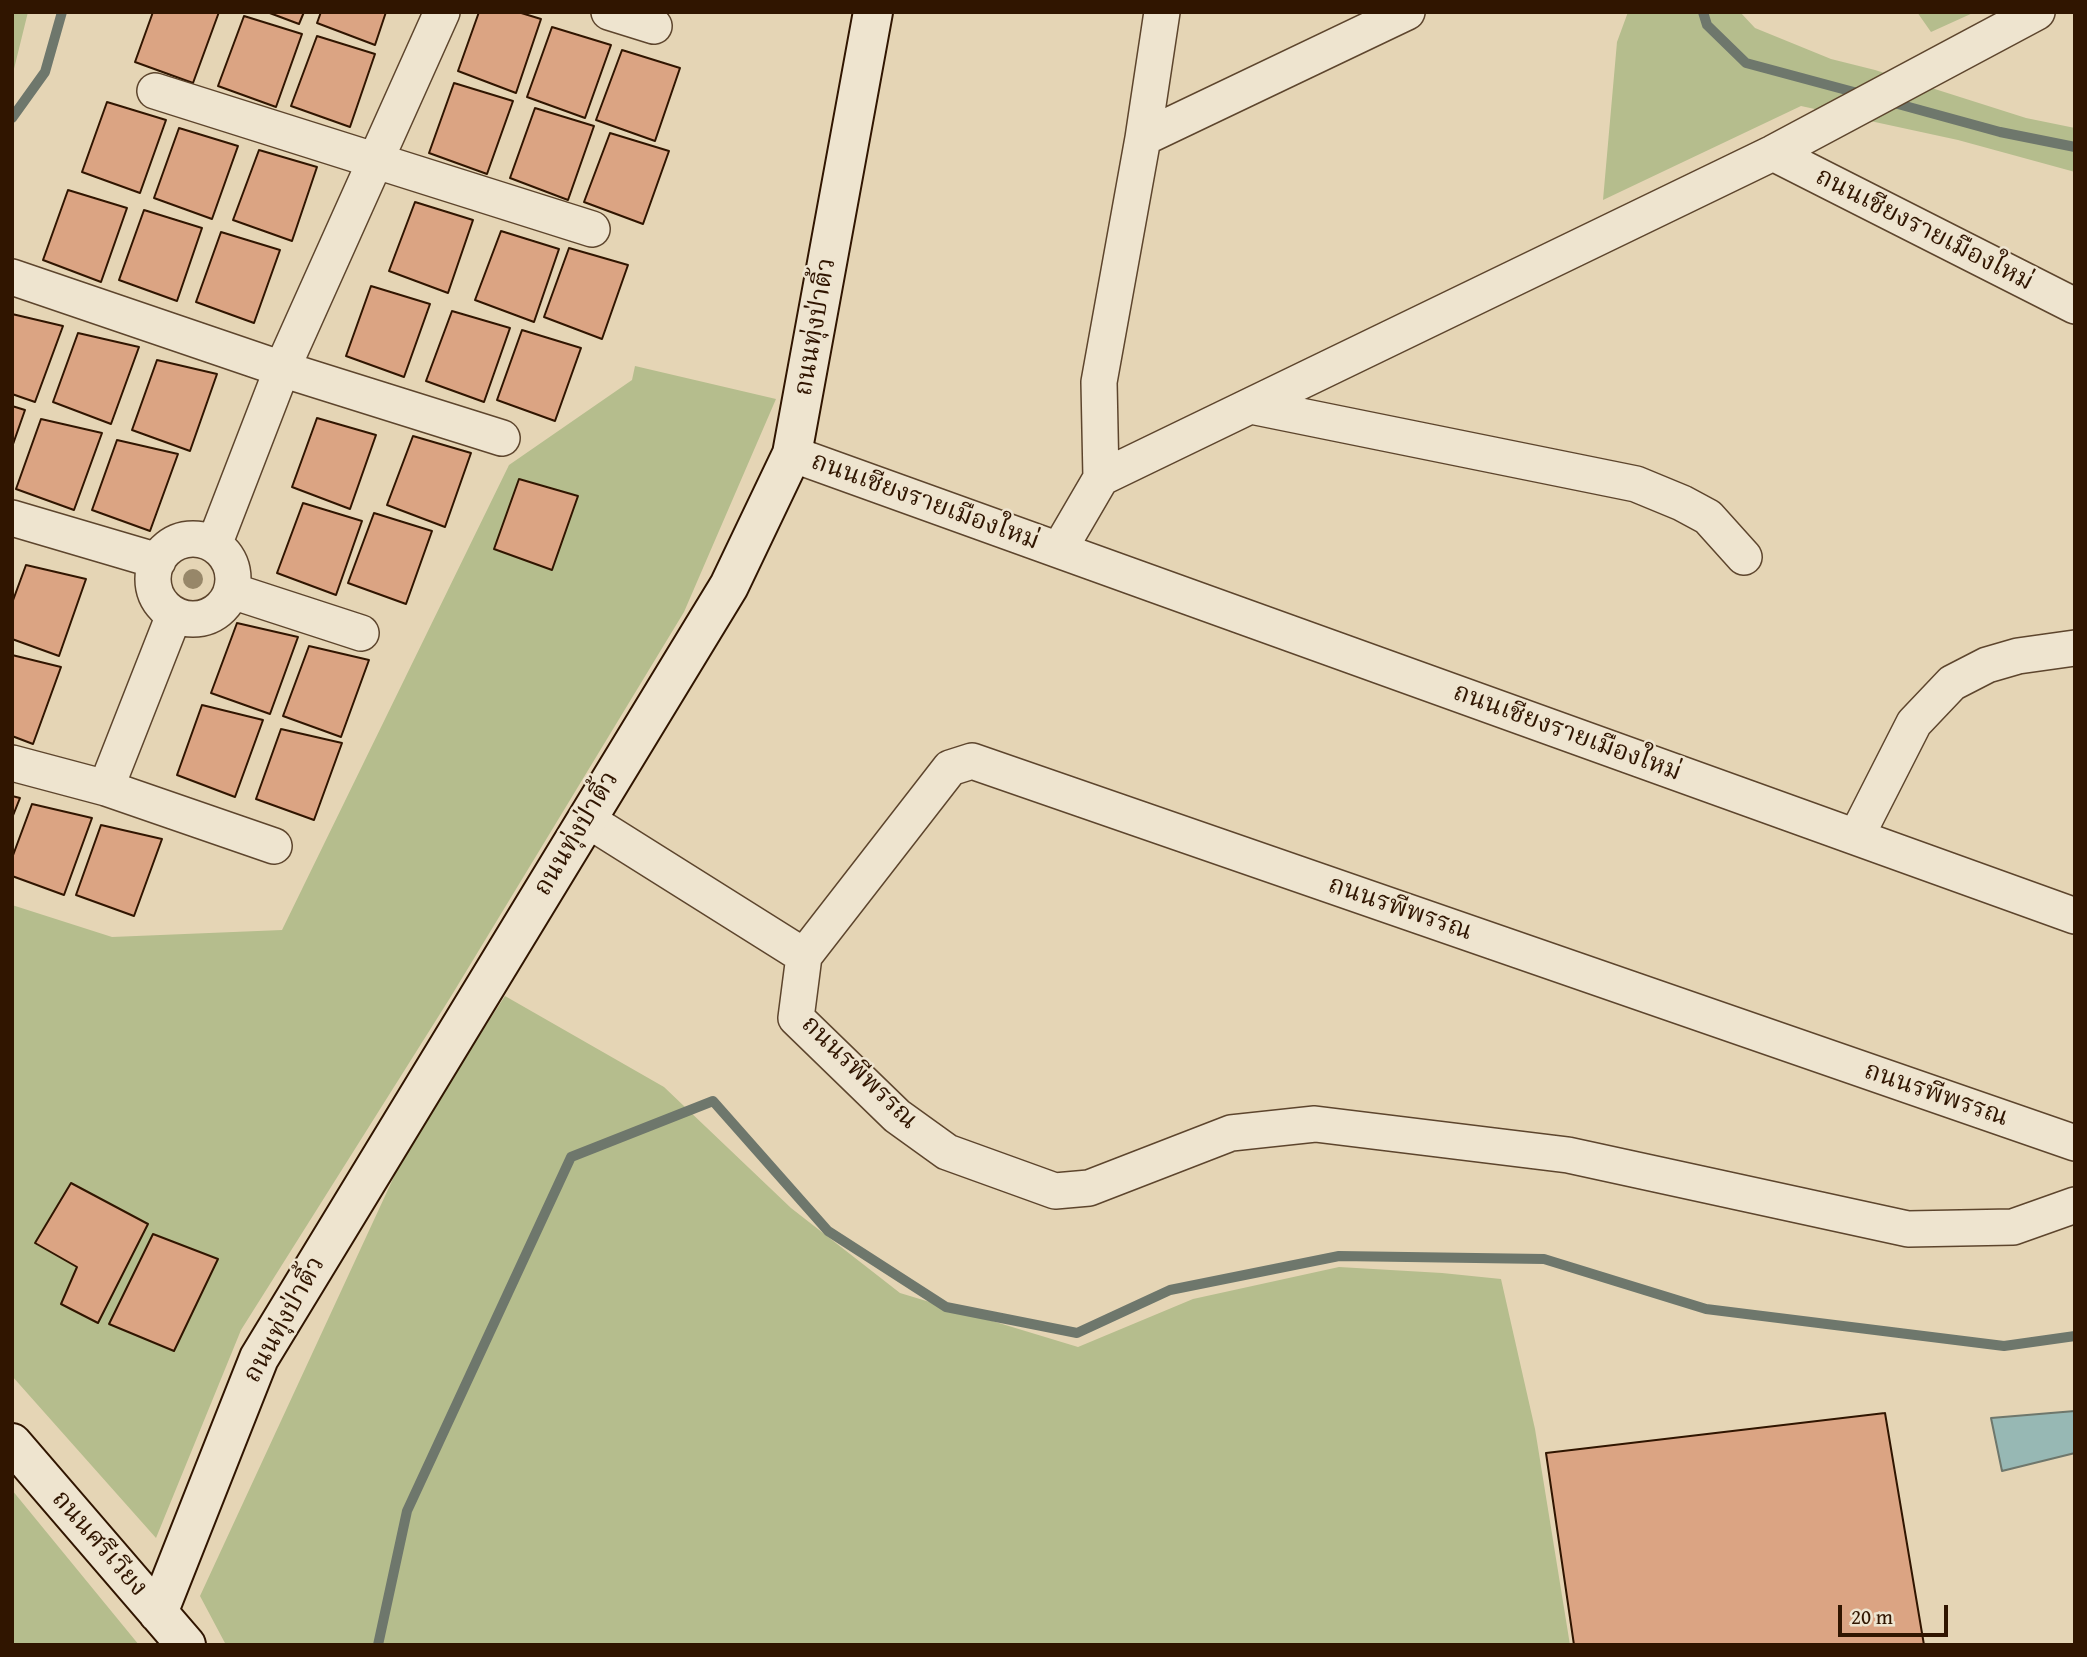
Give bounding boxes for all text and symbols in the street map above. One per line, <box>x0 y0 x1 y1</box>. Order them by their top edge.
street label: ถนนเชียงรายเมืองใหม่ <box>1810 162 2038 298</box>
street label: ถนนทุ่งป่าติ้ว <box>789 256 843 398</box>
street label: ถนนเชียงรายเมืองใหม่ <box>807 446 1043 558</box>
street label: ถนนเชียงรายเมืองใหม่ <box>1449 677 1685 789</box>
street label: ถนนทุ่งป่าติ้ว <box>528 766 626 902</box>
street label: ถนนรพีพรรณ <box>1324 870 1476 948</box>
street label: ถนนรพีพรรณ <box>794 1010 924 1136</box>
street label: ถนนรพีพรรณ <box>1860 1056 2012 1134</box>
street label: ถนนทุ่งป่าติ้ว <box>238 1251 332 1389</box>
street label: ถนนศรีเวียง <box>44 1484 154 1604</box>
scale bar <box>1842 1590 1952 1634</box>
text: 20 m <box>1851 1601 1893 1632</box>

